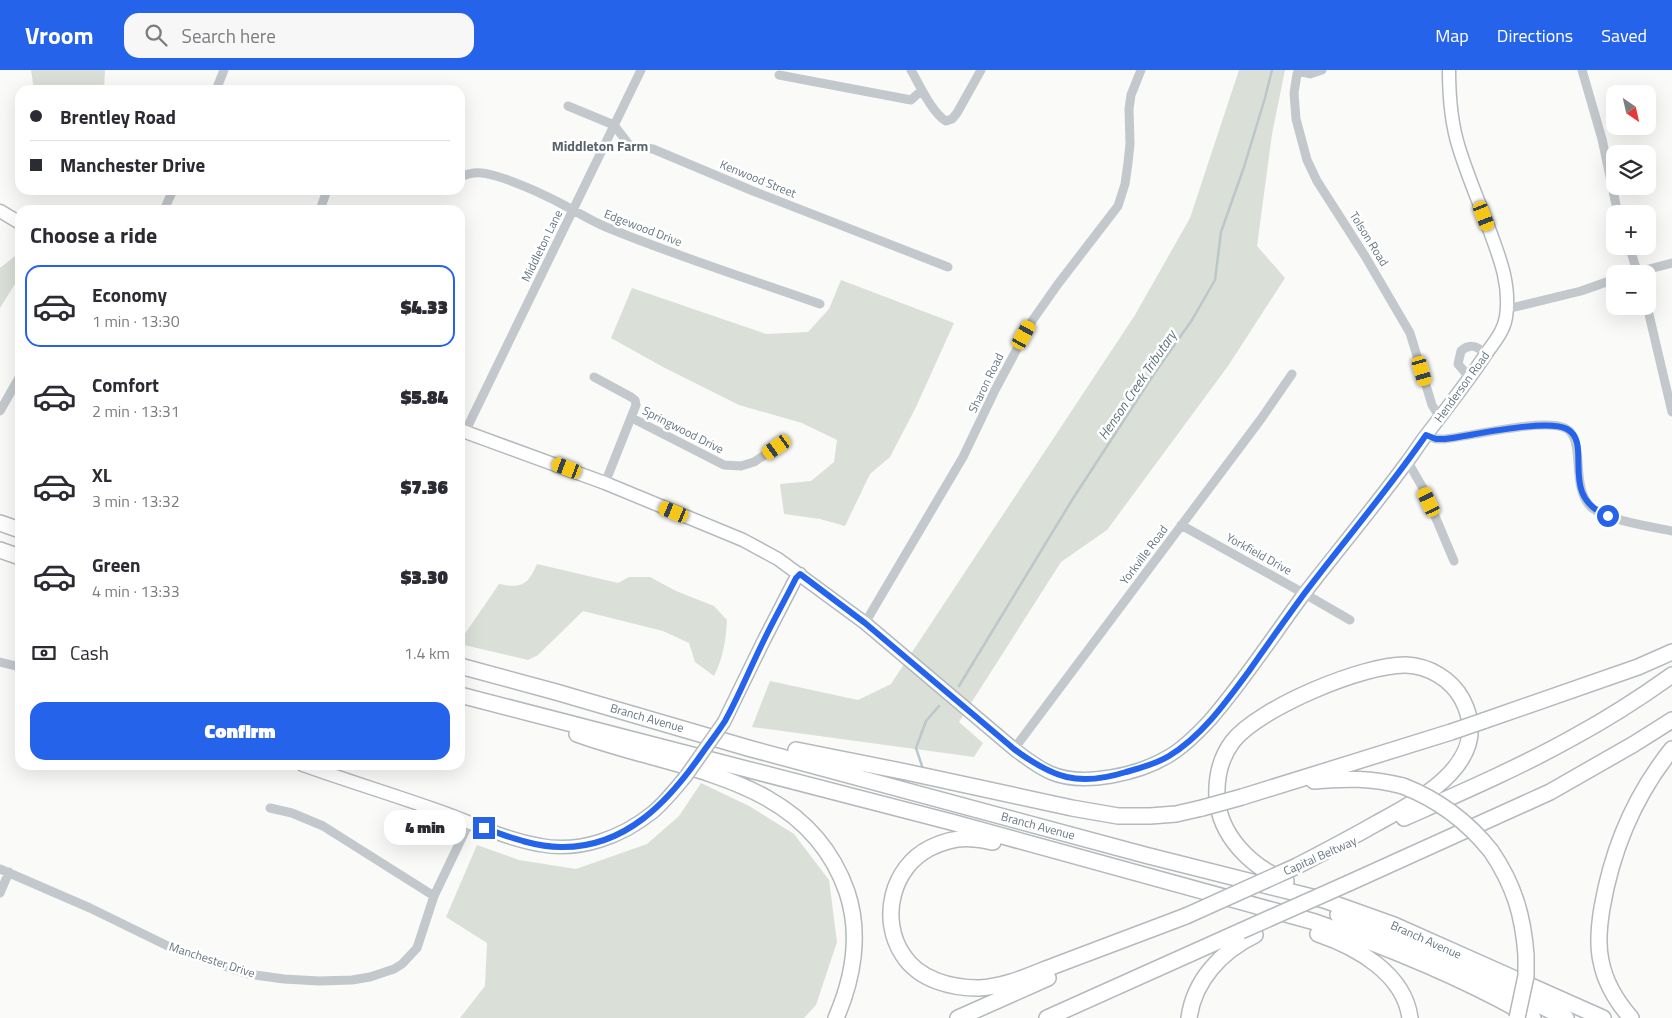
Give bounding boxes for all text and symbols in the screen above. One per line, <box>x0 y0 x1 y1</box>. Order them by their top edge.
search box <box>124 13 474 58</box>
text: Vroom <box>25 17 94 53</box>
icon: search <box>142 21 170 49</box>
text: Search here <box>182 21 276 50</box>
text: Map <box>1435 22 1469 49</box>
text: Directions <box>1497 22 1573 49</box>
text: Saved <box>1601 22 1647 49</box>
north arrow <box>1606 85 1656 135</box>
map controls <box>1606 85 1656 315</box>
text: Brentley Road <box>60 102 176 131</box>
district label: Middleton Farm <box>552 135 648 156</box>
button: layers <box>1606 145 1656 195</box>
text: Manchester Drive <box>60 150 205 179</box>
street label: Kenwood Street <box>717 155 800 203</box>
car <box>1471 199 1496 233</box>
street label: Edgewood Drive <box>601 204 685 251</box>
button: + <box>1606 205 1656 255</box>
street label: Middleton Lane <box>516 207 567 285</box>
street label: Tolson Road <box>1345 208 1394 270</box>
text: Choose a ride <box>30 218 157 252</box>
button: − <box>1606 265 1656 315</box>
text: Economy <box>92 280 167 309</box>
icon: car <box>32 284 77 329</box>
text: $4.33 <box>401 292 448 321</box>
text: 1 min · 13:30 <box>92 309 180 333</box>
car <box>1010 318 1037 352</box>
water label: Henson Creek Tributary <box>1092 325 1182 444</box>
street label: Henderson Road <box>1429 347 1494 426</box>
street label: Sharon Road <box>963 350 1008 416</box>
car <box>1410 355 1433 387</box>
text: Comfort <box>92 370 159 399</box>
icon: car <box>32 374 77 419</box>
text: $5.84 <box>401 382 448 411</box>
text: 2 min · 13:31 <box>92 399 180 423</box>
street label: Springwood Drive <box>639 401 727 458</box>
car <box>760 432 793 462</box>
car <box>550 456 583 480</box>
text: XL <box>92 460 112 489</box>
icon: car <box>32 464 77 509</box>
text: $7.36 <box>401 472 448 501</box>
car <box>1415 485 1442 519</box>
text: 3 min · 13:32 <box>92 489 180 513</box>
car <box>657 499 690 525</box>
route start <box>1597 505 1619 527</box>
street label: Yorkville Road <box>1115 521 1172 589</box>
street label: Yorkfield Drive <box>1223 528 1296 579</box>
text: Green <box>92 550 141 579</box>
icon: car <box>32 554 77 599</box>
text: $3.30 <box>401 562 448 591</box>
text: 4 min · 13:33 <box>92 579 180 603</box>
text: Cash <box>70 638 109 667</box>
icon: cash <box>30 639 58 667</box>
text: 1.4 km <box>404 641 450 665</box>
street label: Branch Avenue <box>608 698 686 737</box>
button: Confirm <box>30 702 450 760</box>
street label: Branch Avenue <box>999 807 1077 845</box>
callout: 4 min <box>384 810 466 846</box>
text: 4 min <box>405 815 445 839</box>
route end <box>473 817 495 839</box>
street label: Capital Beltway <box>1280 831 1360 880</box>
street label: Branch Avenue <box>1388 915 1465 964</box>
street label: Manchester Drive <box>167 937 257 982</box>

